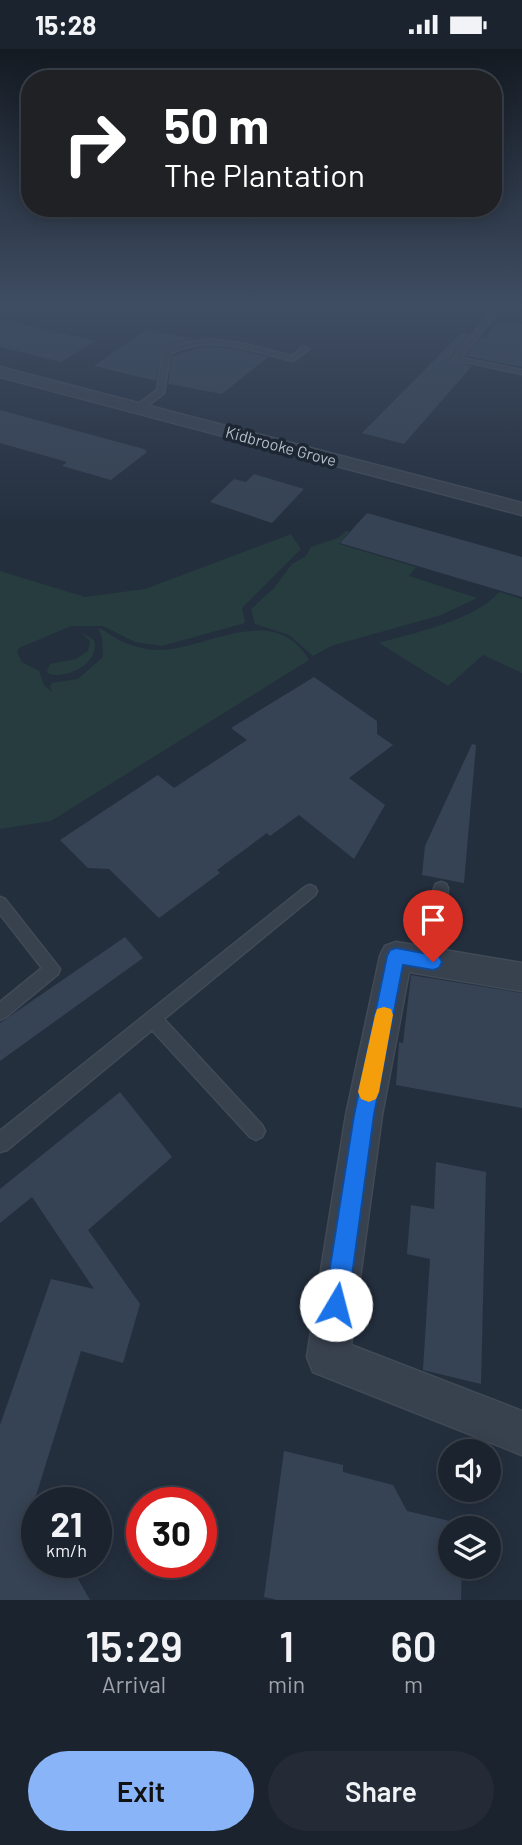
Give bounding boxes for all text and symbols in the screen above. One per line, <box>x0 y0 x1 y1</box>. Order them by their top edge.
text: 15:28 <box>35 9 96 40</box>
text: 50 m <box>164 95 269 154</box>
icon: right <box>49 98 140 189</box>
text: The Plantation <box>164 155 365 193</box>
street label: Kidbrooke Grove <box>224 422 339 469</box>
pin <box>403 890 463 962</box>
icon: arrive <box>414 901 452 939</box>
position arrow <box>299 1268 373 1342</box>
map controls <box>438 1439 501 1579</box>
button: sound <box>438 1439 501 1502</box>
speed limit sign: 30 <box>126 1487 217 1578</box>
text: 21 <box>51 1502 82 1544</box>
button: layers <box>438 1516 501 1579</box>
text: km/h <box>46 1539 87 1561</box>
text: 15:29 <box>85 1620 183 1670</box>
text: 1 <box>279 1620 294 1670</box>
text: 60 <box>391 1620 437 1670</box>
text: Arrival <box>102 1670 166 1698</box>
text: min <box>268 1670 305 1698</box>
text: m <box>404 1670 423 1698</box>
button: Exit <box>28 1751 254 1831</box>
button: Share <box>268 1751 494 1831</box>

